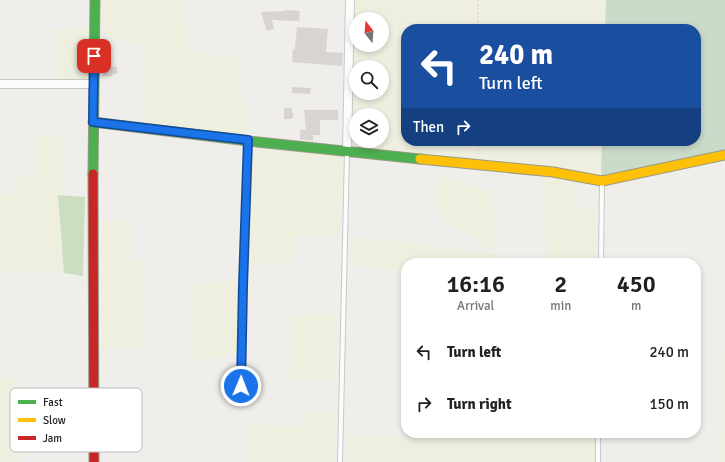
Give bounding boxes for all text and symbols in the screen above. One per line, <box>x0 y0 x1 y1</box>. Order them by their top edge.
north arrow <box>349 12 389 52</box>
map controls <box>349 12 389 148</box>
text: 240 m <box>479 38 553 72</box>
pin <box>77 39 111 73</box>
icon: left <box>413 40 465 92</box>
icon: arrive <box>83 45 105 67</box>
button: search <box>349 60 389 100</box>
text: Turn left <box>479 72 542 94</box>
button: layers <box>349 108 389 148</box>
icon: right <box>452 116 474 138</box>
text: Then <box>413 118 444 136</box>
text: 16:16 <box>446 269 505 299</box>
text: 2 <box>554 269 567 299</box>
text: 450 <box>617 269 656 299</box>
text: Arrival <box>457 298 494 314</box>
text: min <box>550 298 571 314</box>
text: m <box>631 298 641 314</box>
icon: left <box>413 341 435 363</box>
text: Turn left <box>447 343 501 361</box>
text: 240 m <box>649 343 689 361</box>
position arrow <box>220 365 262 407</box>
legend <box>10 388 142 452</box>
icon: right <box>413 393 435 415</box>
text: Turn right <box>447 395 512 413</box>
text: 150 m <box>649 395 689 413</box>
text: Fast <box>43 396 63 409</box>
text: Slow <box>43 414 66 427</box>
text: Jam <box>43 432 62 445</box>

